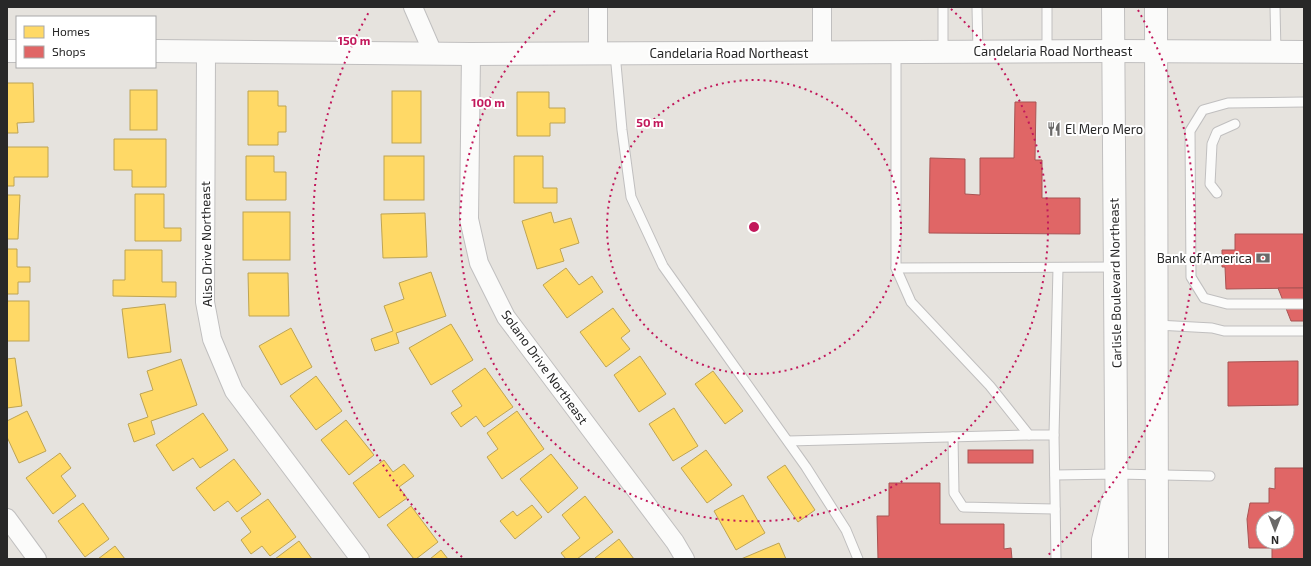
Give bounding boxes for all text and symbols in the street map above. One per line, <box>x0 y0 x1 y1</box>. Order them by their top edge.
legend <box>16 16 156 68</box>
text: Homes <box>52 24 90 38</box>
text: 150 m <box>338 33 370 47</box>
street label: Candelaria Road Northeast <box>974 43 1132 59</box>
text: Shops <box>52 44 86 58</box>
street label: Candelaria Road Northeast <box>650 45 808 61</box>
text: 100 m <box>471 95 505 109</box>
text: 50 m <box>636 115 664 129</box>
restaurant icon: El Mero Mero <box>1046 121 1062 137</box>
place label: El Mero Mero <box>1065 121 1143 137</box>
street label: Aliso Drive Northeast <box>197 181 215 307</box>
street label: Carlisle Boulevard Northeast <box>1106 198 1124 368</box>
centre of rings <box>747 220 761 234</box>
place label: Bank of America <box>1157 250 1252 266</box>
bank icon: Bank of America <box>1255 250 1271 266</box>
street label: Solano Drive Northeast <box>498 307 592 427</box>
north arrow <box>1255 510 1295 550</box>
text: N <box>1271 534 1279 547</box>

